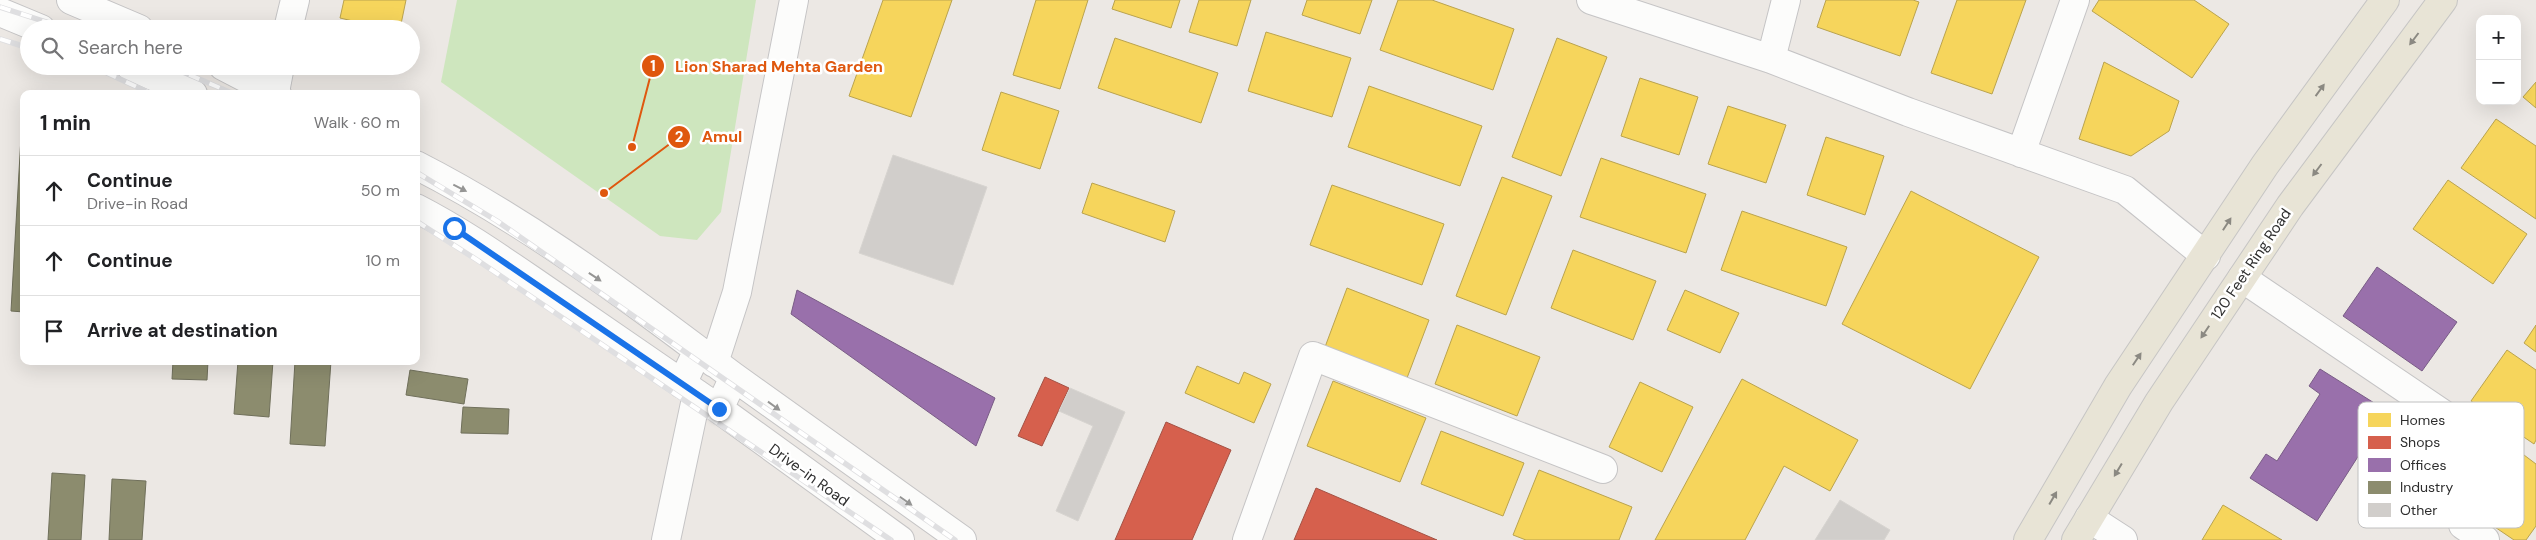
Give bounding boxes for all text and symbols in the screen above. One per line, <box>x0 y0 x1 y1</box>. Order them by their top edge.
map controls <box>2476 15 2521 105</box>
button: + <box>2476 15 2521 60</box>
search box <box>20 20 420 75</box>
one-way arrow <box>2409 32 2420 45</box>
icon: search <box>38 34 66 62</box>
text: Search here <box>78 35 183 60</box>
callout: Lion Sharad Mehta Garden <box>640 51 893 82</box>
text: 1 <box>650 56 656 76</box>
text: Lion Sharad Mehta Garden <box>675 56 883 77</box>
button: − <box>2476 60 2521 105</box>
one-way arrow <box>2314 84 2325 97</box>
text: 1 min <box>40 109 91 137</box>
text: Walk · 60 m <box>314 112 400 133</box>
callout: Amul <box>667 121 752 152</box>
text: Amul <box>702 126 742 147</box>
text: 2 <box>675 127 684 147</box>
one-way arrow <box>2312 163 2322 177</box>
text: Continue <box>87 168 173 193</box>
icon: ahead <box>40 177 68 205</box>
text: 50 m <box>361 180 400 201</box>
one-way arrow <box>452 184 467 192</box>
text: Drive-in Road <box>87 193 188 214</box>
street label: 120 Feet Ring Road <box>2206 204 2296 324</box>
route start <box>443 217 466 240</box>
one-way arrow <box>2222 217 2232 230</box>
icon: ahead <box>40 247 68 275</box>
text: Continue <box>87 248 173 273</box>
text: 10 m <box>366 250 400 271</box>
one-way arrow <box>588 272 602 282</box>
icon: arrive <box>40 317 68 345</box>
text: Arrive at destination <box>87 318 278 343</box>
one-way arrow <box>2201 326 2210 339</box>
one-way arrow <box>2132 352 2142 366</box>
route end <box>708 398 731 421</box>
one-way arrow <box>767 401 781 411</box>
legend <box>2358 402 2524 528</box>
text: Homes <box>2400 411 2445 429</box>
text: Shops <box>2400 433 2440 451</box>
street label: Drive-in Road <box>765 439 853 511</box>
text: Offices <box>2400 456 2446 474</box>
one-way arrow <box>2114 463 2123 476</box>
text: Industry <box>2400 478 2453 496</box>
one-way arrow <box>2048 491 2057 505</box>
one-way arrow <box>899 496 913 506</box>
text: Other <box>2400 501 2438 519</box>

